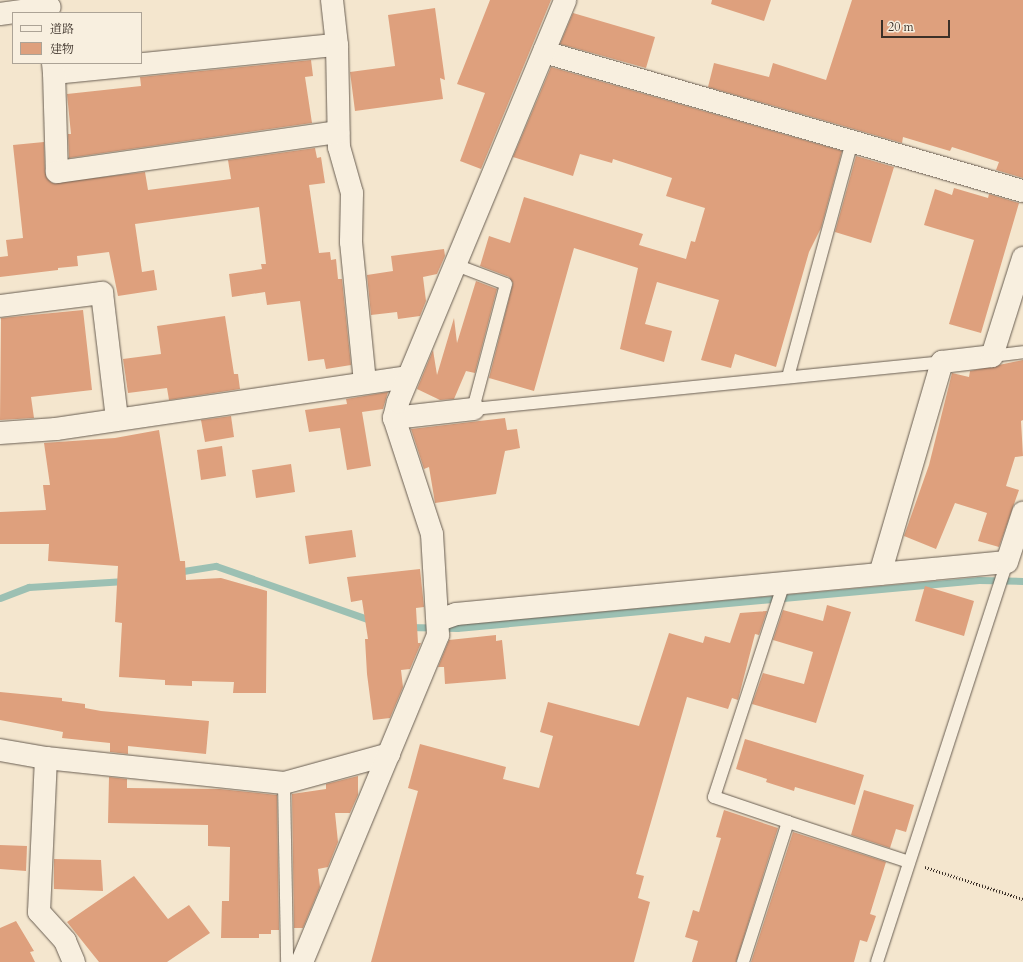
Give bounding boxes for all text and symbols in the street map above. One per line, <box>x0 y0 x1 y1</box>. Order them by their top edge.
legend <box>12 12 142 64</box>
scale bar <box>883 12 952 38</box>
text: 20 m <box>888 19 914 35</box>
text: 道路 <box>50 21 74 37</box>
text: 建物 <box>50 41 74 57</box>

